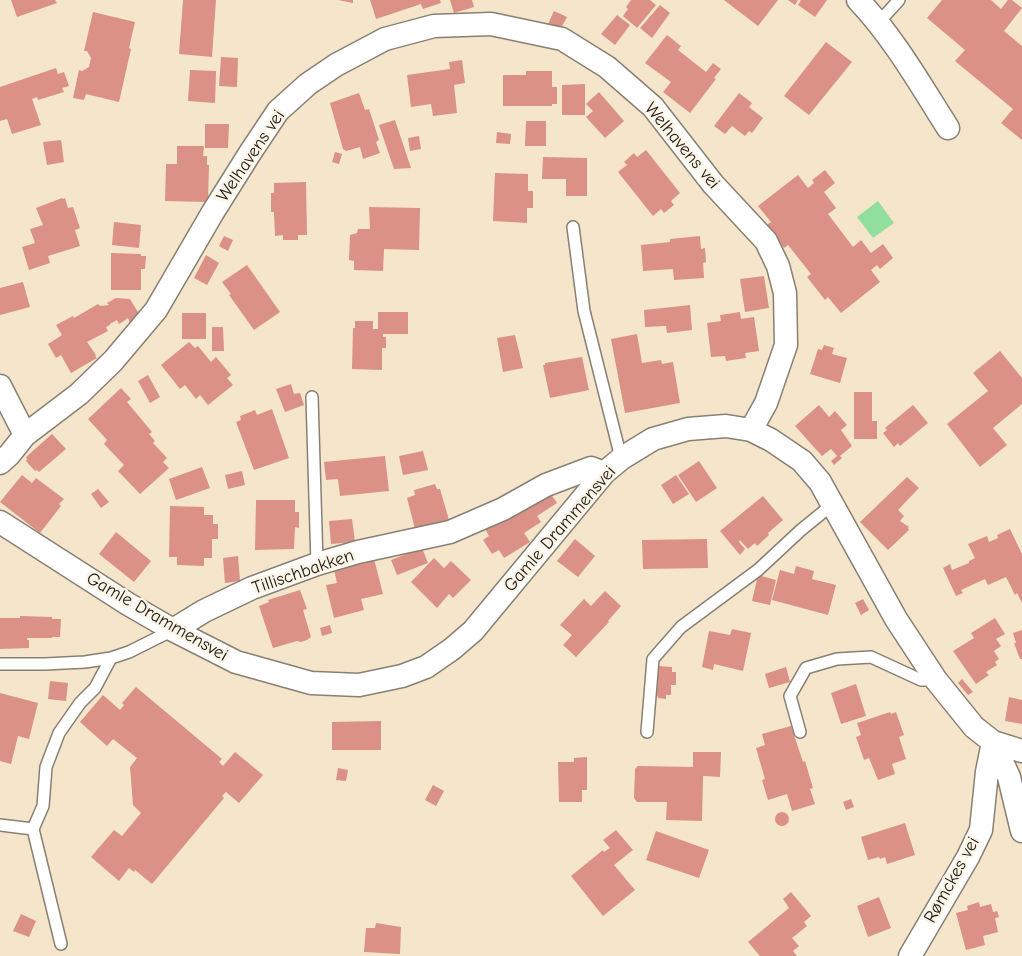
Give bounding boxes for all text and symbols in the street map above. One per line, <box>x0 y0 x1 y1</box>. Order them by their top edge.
street label: Welhavens vei <box>640 98 724 194</box>
street label: Welhavens vei <box>212 106 290 206</box>
street label: Gamle Drammensvei <box>499 462 621 596</box>
street label: Tillischbakken <box>249 545 357 599</box>
street label: Gamle Drammensvei <box>82 568 232 666</box>
street label: Rømckes vei <box>920 833 984 927</box>

